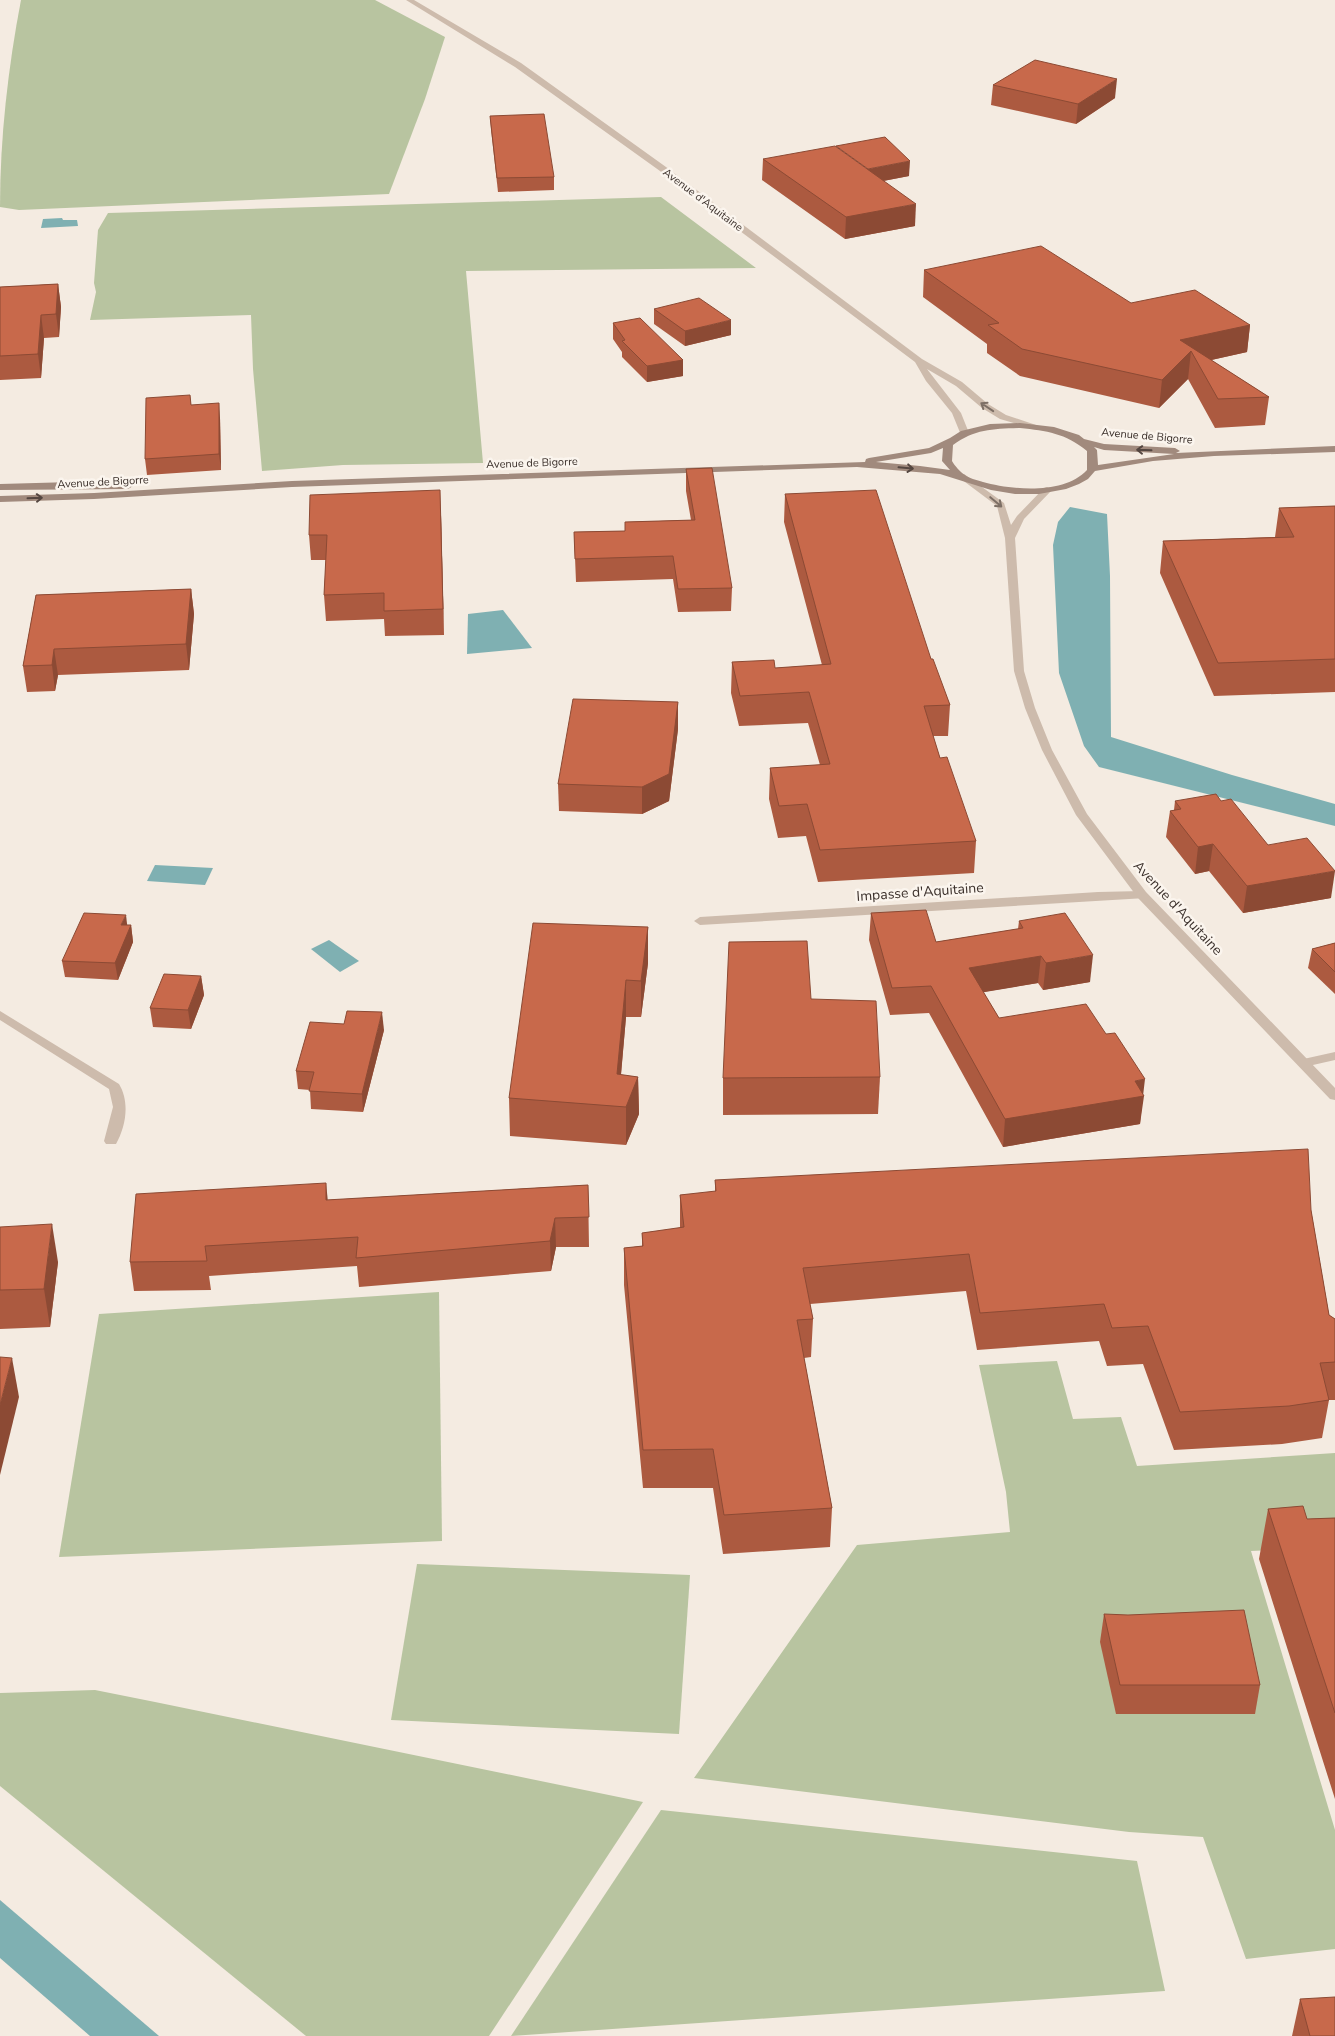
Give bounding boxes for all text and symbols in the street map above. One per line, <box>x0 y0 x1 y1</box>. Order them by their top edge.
street label: Avenue d'Aquitaine <box>660 165 746 235</box>
one-way arrow <box>980 401 994 412</box>
street label: Avenue de Bigorre <box>1101 425 1193 447</box>
one-way arrow <box>1136 445 1152 454</box>
street label: Avenue de Bigorre <box>486 454 578 472</box>
one-way arrow <box>897 463 913 473</box>
street label: Avenue de Bigorre <box>57 472 149 492</box>
one-way arrow <box>26 493 43 503</box>
one-way arrow <box>989 496 1002 507</box>
street label: Avenue d'Aquitaine <box>1129 857 1227 959</box>
street label: Impasse d'Aquitaine <box>856 878 984 906</box>

